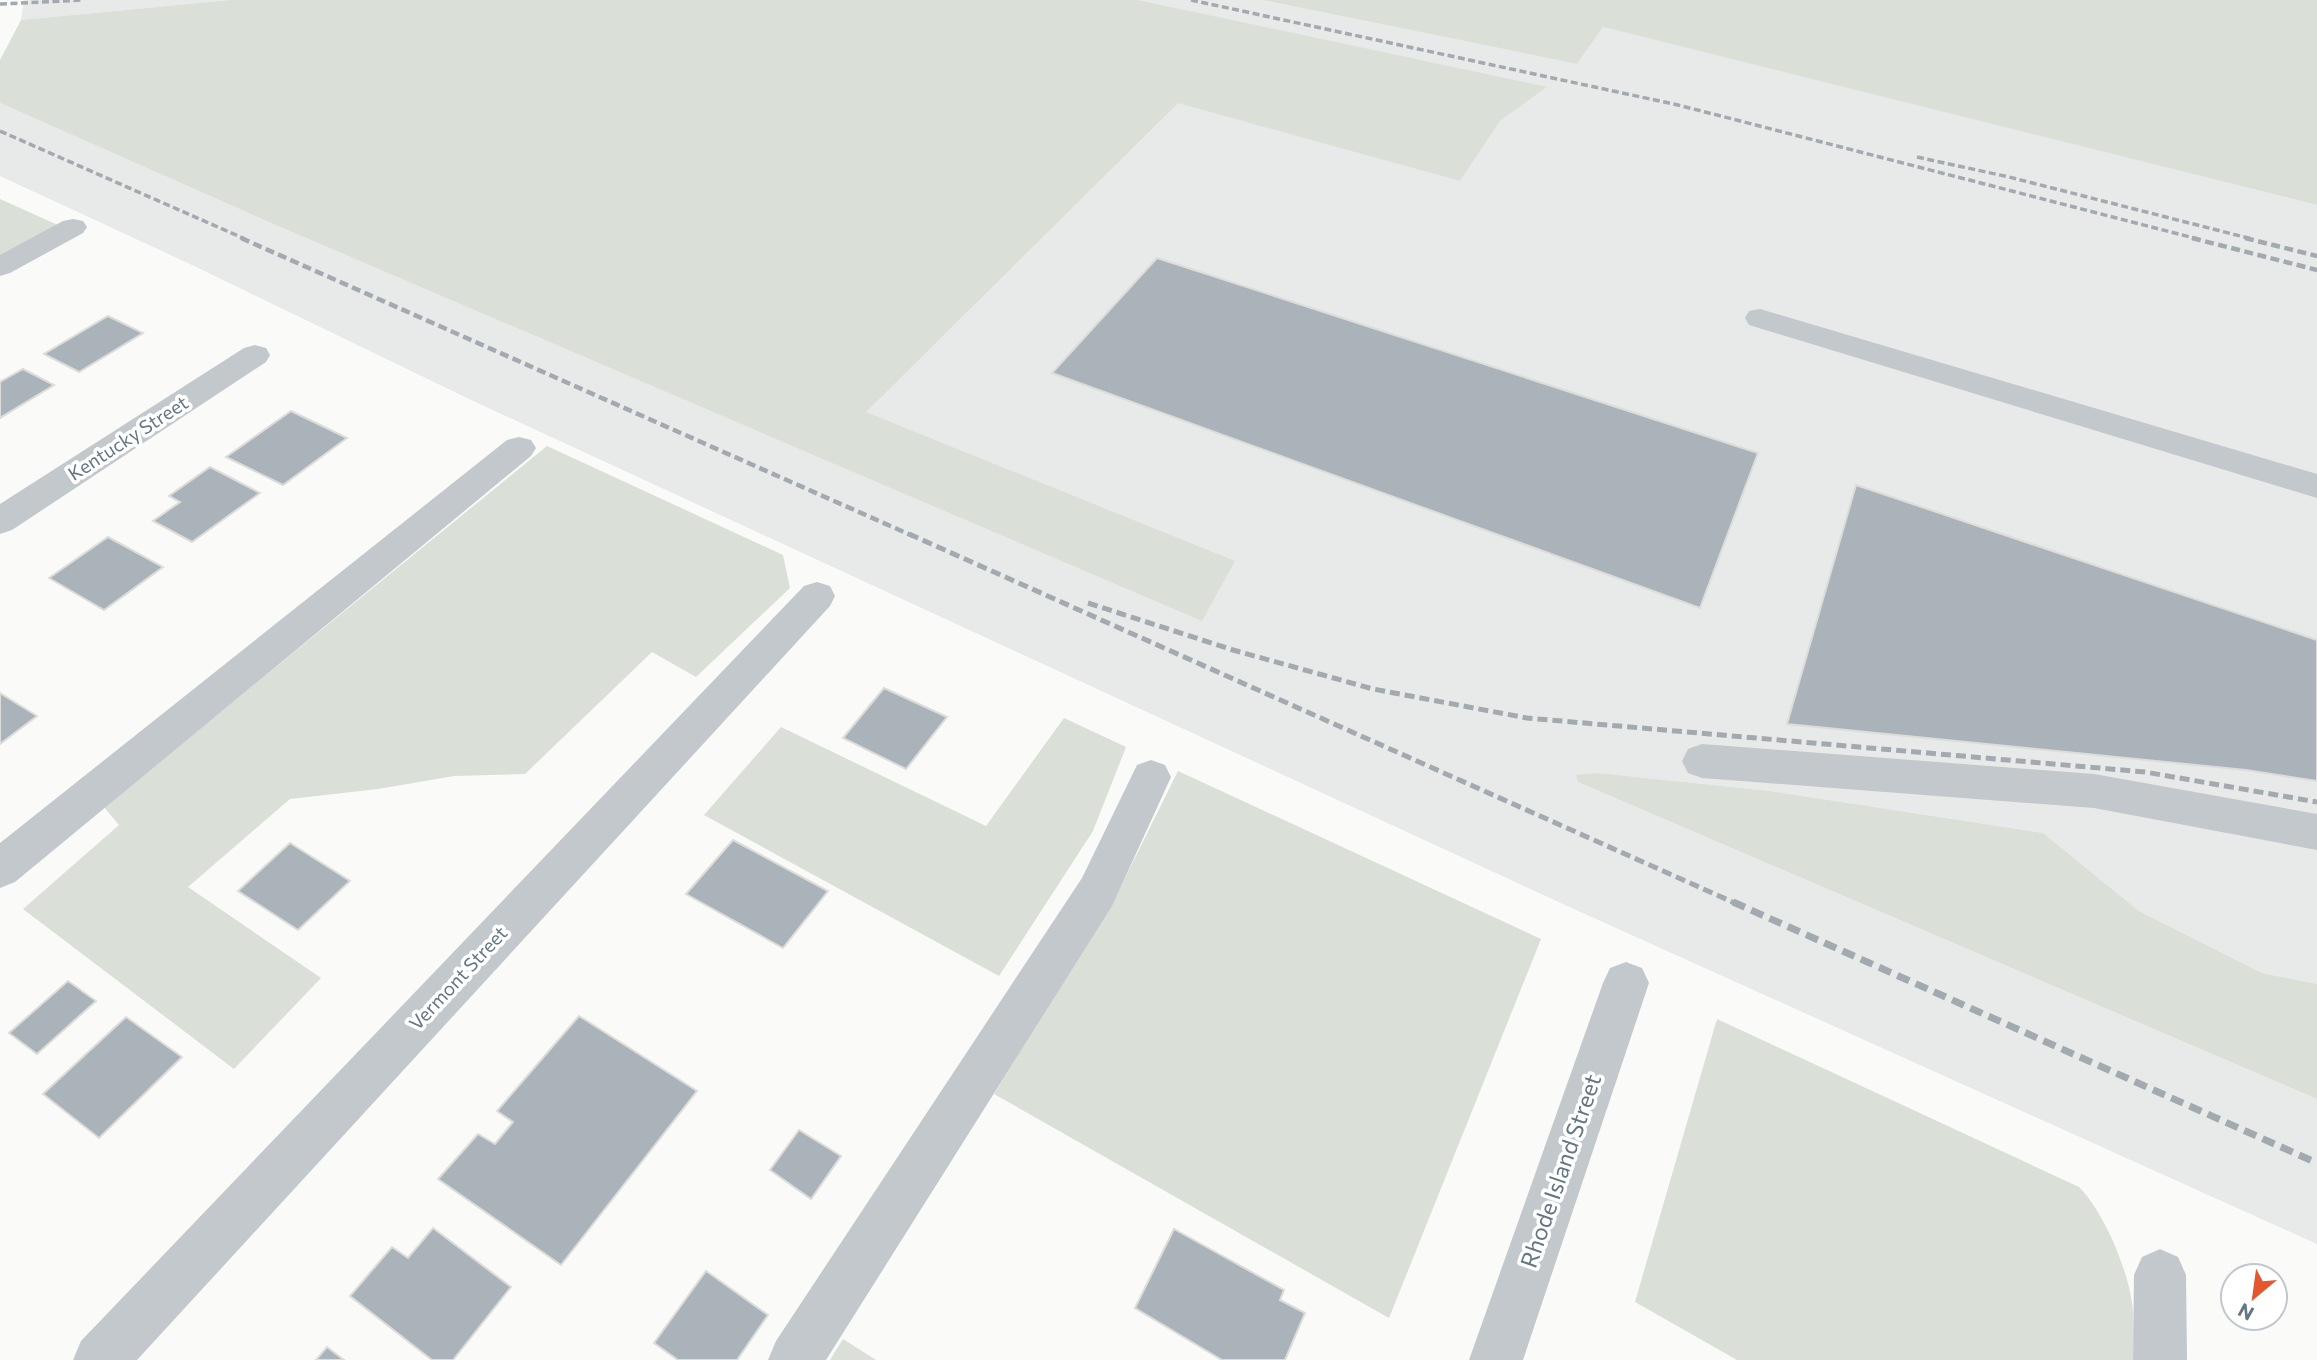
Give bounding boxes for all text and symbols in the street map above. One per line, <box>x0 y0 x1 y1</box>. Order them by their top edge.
street label: Kentucky Street <box>63 390 192 485</box>
street label: Vermont Street <box>404 921 512 1034</box>
street label: Rhode Island Street <box>1514 1070 1606 1271</box>
north arrow <box>2219 1262 2289 1332</box>
text: N <box>2234 1299 2257 1326</box>

